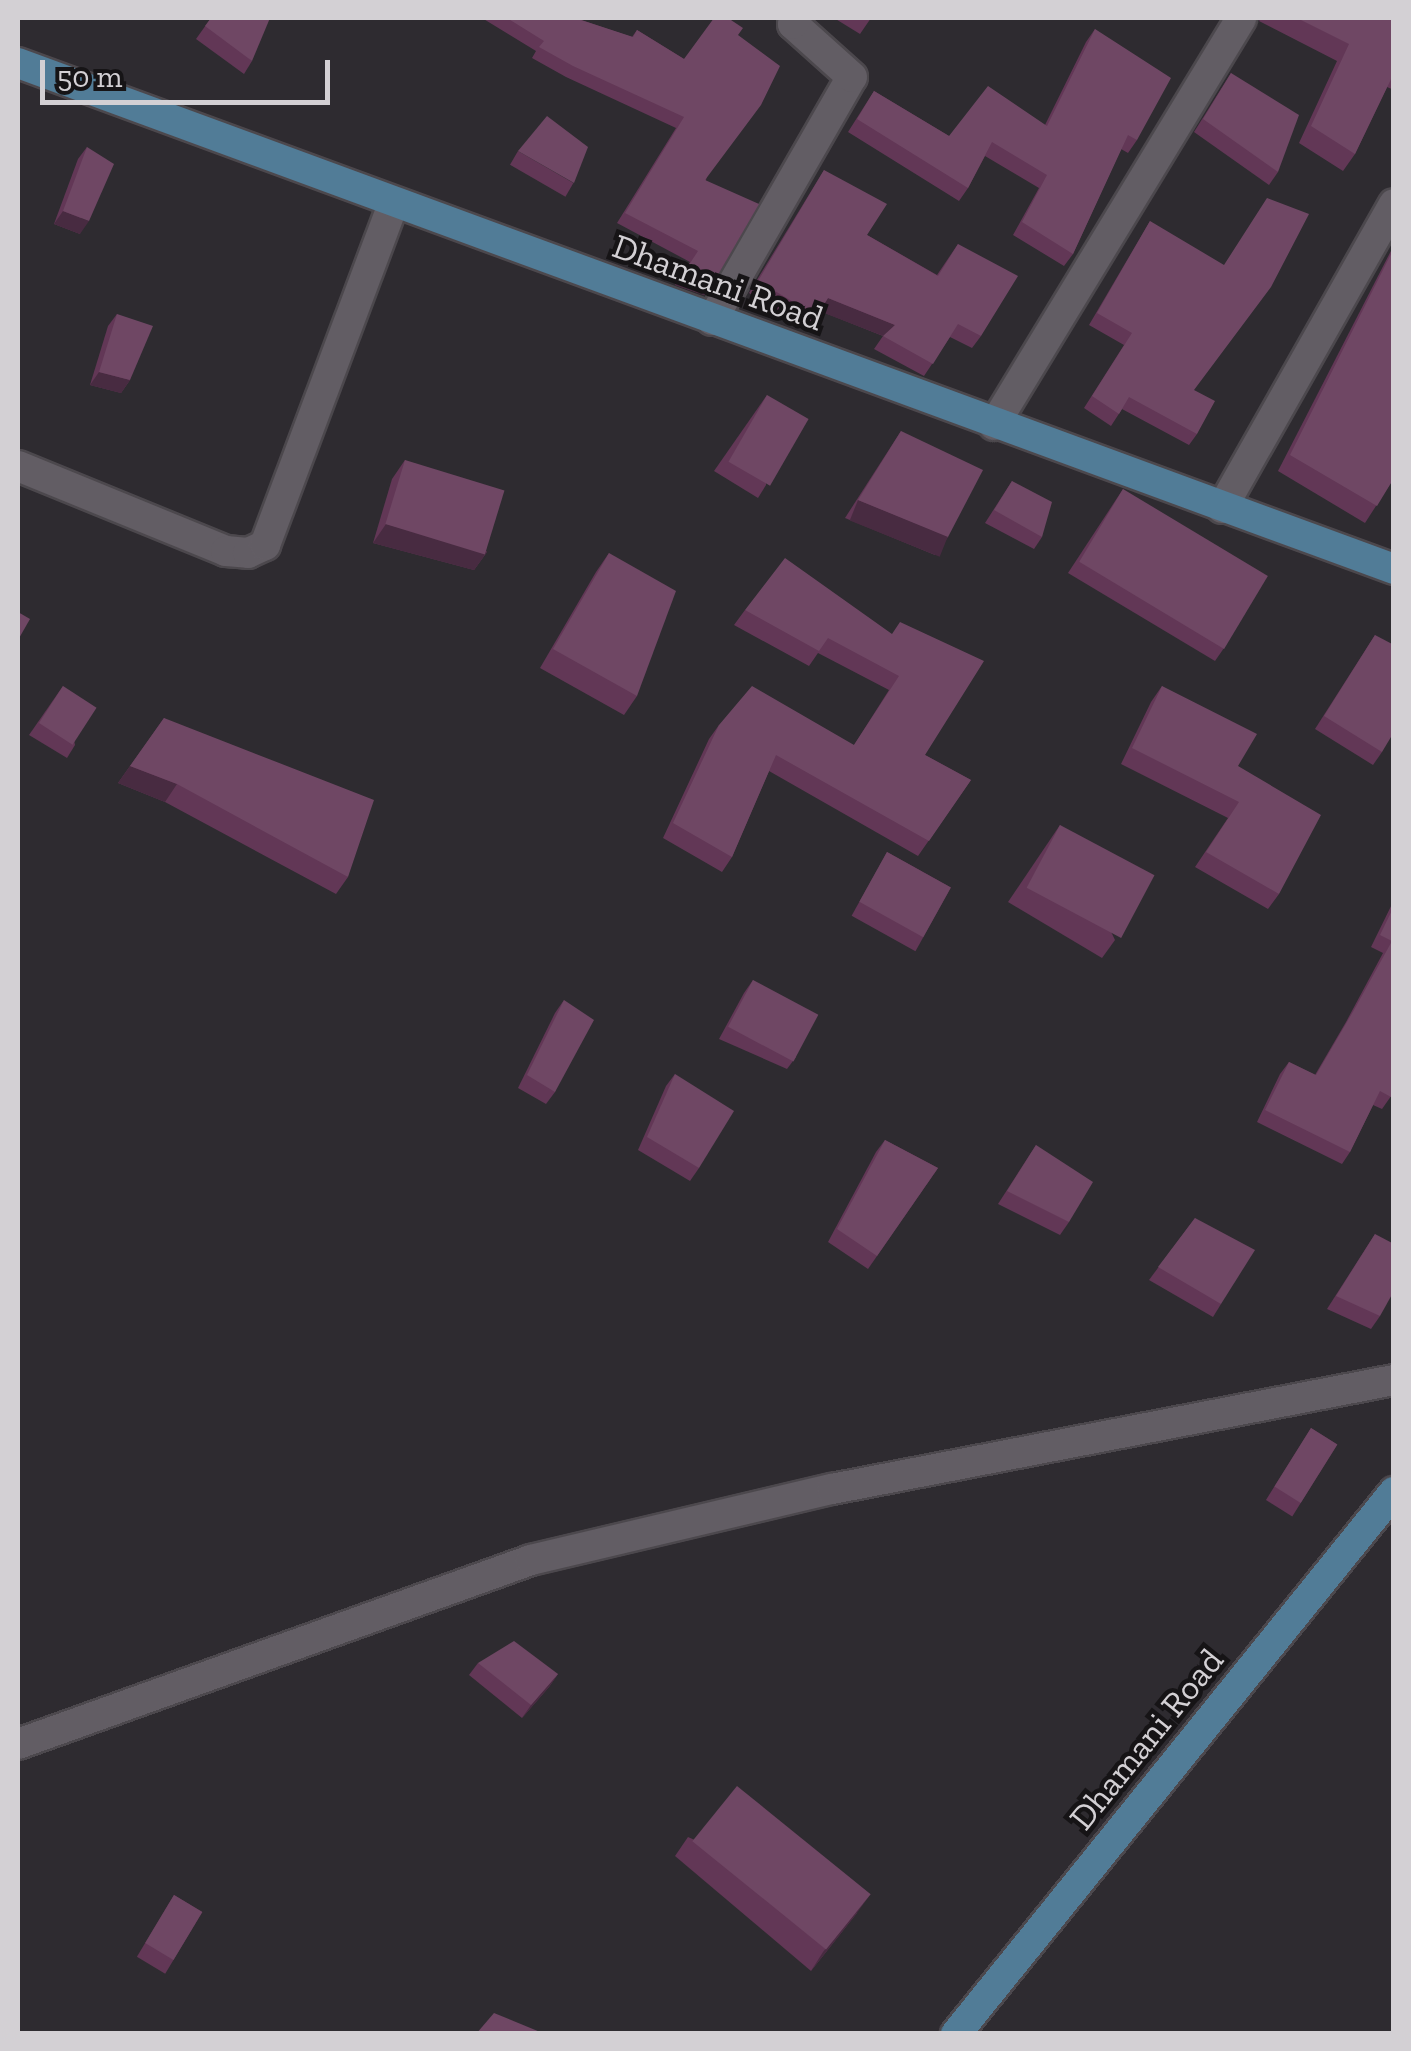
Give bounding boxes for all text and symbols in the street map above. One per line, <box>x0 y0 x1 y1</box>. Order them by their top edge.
scale bar <box>45 40 335 102</box>
text: 50 m <box>57 59 122 95</box>
street label: Dhamani Road <box>607 224 829 340</box>
street label: Dhamani Road <box>1060 1640 1232 1838</box>

